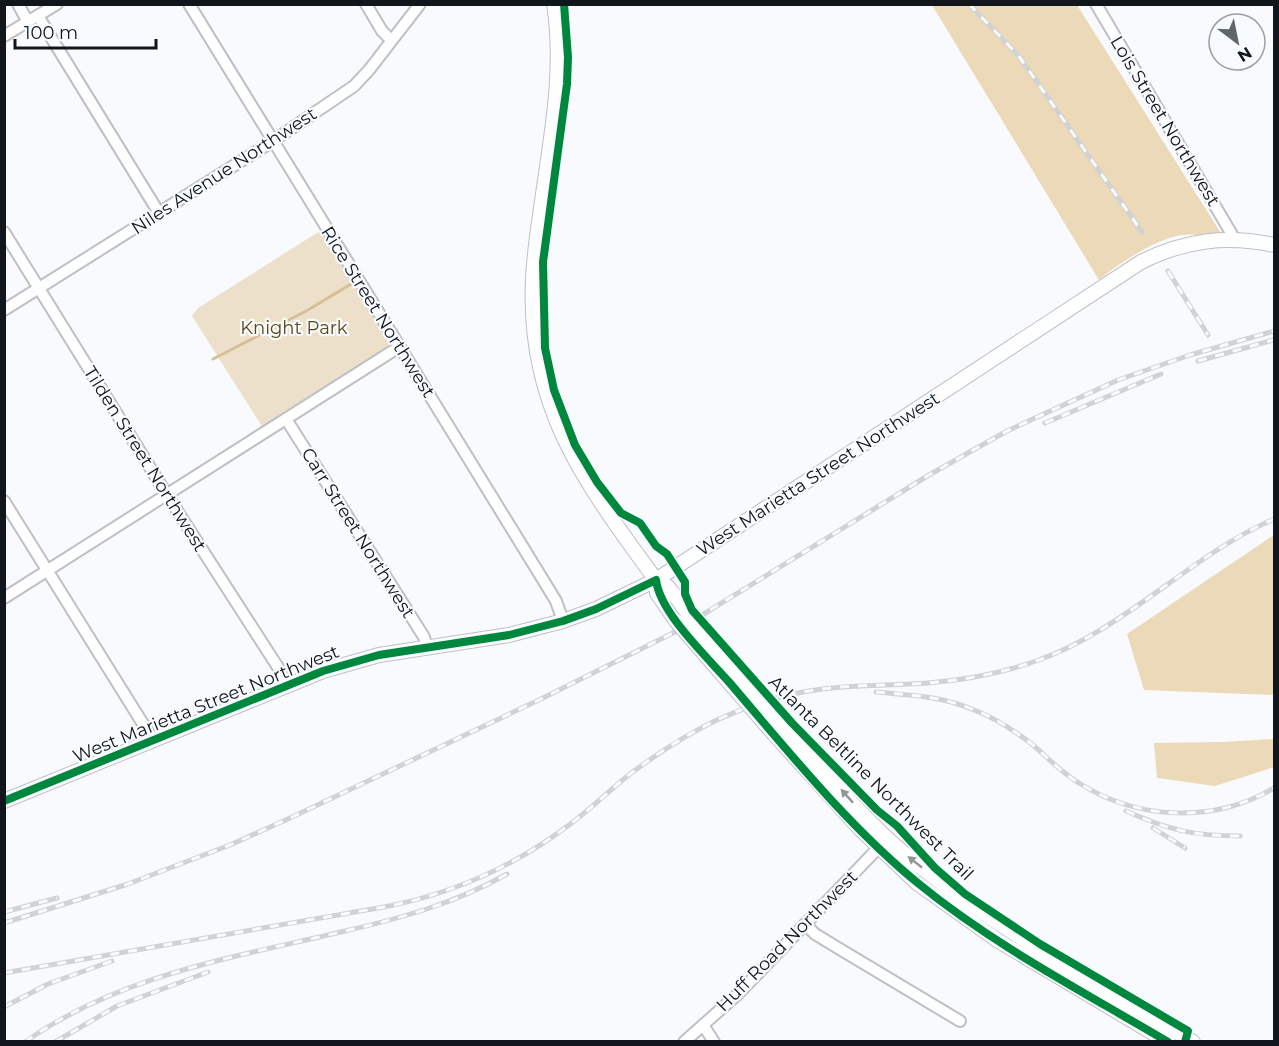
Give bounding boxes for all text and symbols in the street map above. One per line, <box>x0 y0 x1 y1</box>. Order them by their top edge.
scale bar <box>15 12 156 50</box>
north arrow <box>1207 12 1267 72</box>
text: 100 m <box>24 22 78 44</box>
street label: Lois Street Northwest <box>1105 32 1225 210</box>
text: N <box>1234 43 1255 66</box>
street label: Niles Avenue Northwest <box>127 103 321 239</box>
street label: Rice Street Northwest <box>316 222 440 402</box>
park label: Knight Park <box>240 317 348 339</box>
street label: Tilden Street Northwest <box>79 362 211 556</box>
street label: West Marietta Street Northwest <box>692 387 944 561</box>
street label: Carr Street Northwest <box>297 444 419 622</box>
street label: West Marietta Street Northwest <box>70 640 342 768</box>
street label: Atlanta Beltline Northwest Trail <box>764 671 978 885</box>
one-way arrow <box>841 789 854 804</box>
one-way arrow <box>907 856 923 869</box>
street label: Huff Road Northwest <box>712 866 862 1016</box>

